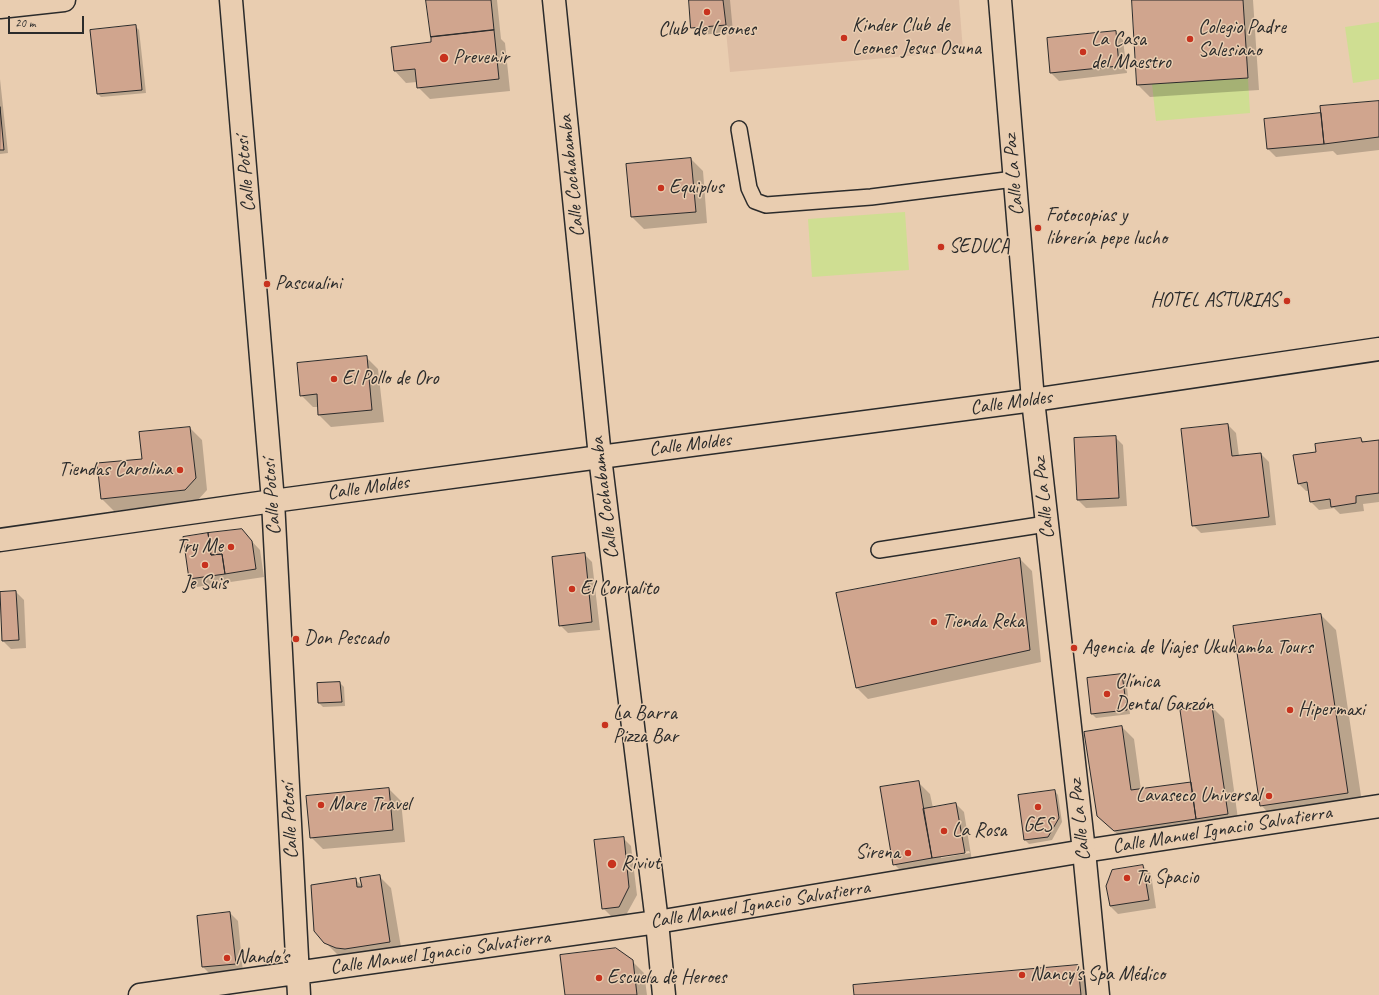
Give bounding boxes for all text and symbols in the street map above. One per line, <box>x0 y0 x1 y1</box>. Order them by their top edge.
marker: Club de Leones <box>702 7 712 17</box>
scale bar <box>10 8 86 34</box>
place label: Kinder Club de Leones Jesus Osuna <box>852 14 981 61</box>
text: 20 m <box>15 15 35 31</box>
place label: Colegio Padre Salesiano <box>1198 16 1286 63</box>
place label: Club de Leones <box>658 18 756 42</box>
place label: La Casa del Maestro <box>1091 28 1171 75</box>
marker: Kinder Club de Leones Jesus Osuna <box>839 33 849 43</box>
marker: Colegio Padre Salesiano <box>1185 34 1195 44</box>
place label: Prevenir <box>453 46 509 70</box>
marker: La Casa del Maestro <box>1078 47 1088 57</box>
marker: Prevenir <box>438 52 450 64</box>
street label: Calle Cochabamba <box>554 114 590 238</box>
street label: Calle La Paz <box>998 133 1030 217</box>
street label: Calle Potosí <box>231 135 261 213</box>
place label: Equiplus <box>669 176 723 200</box>
marker: Equiplus <box>656 183 666 193</box>
place label: Fotocopias y librería pepe lucho <box>1046 204 1167 251</box>
marker: Fotocopias y librería pepe lucho <box>1033 223 1043 233</box>
place label: SEDUCA <box>949 235 1010 259</box>
marker: SEDUCA <box>936 242 946 252</box>
place label: Pascualini <box>275 272 342 296</box>
marker: Pascualini <box>262 279 272 289</box>
place label: HOTEL ASTURIAS <box>1150 289 1279 313</box>
marker: HOTEL ASTURIAS <box>1282 296 1292 306</box>
place label: El Pollo de Oro <box>342 367 439 391</box>
marker: El Pollo de Oro <box>329 374 339 384</box>
street label: Calle Moldes <box>969 385 1053 421</box>
street label: Calle Moldes <box>648 428 732 462</box>
street label: Calle Cochabamba <box>586 436 624 560</box>
street label: Calle La Paz <box>1028 456 1060 540</box>
place label: Tiendas Carolina <box>59 458 172 482</box>
street label: Calle Potosí <box>257 458 287 536</box>
marker: Tiendas Carolina <box>175 465 185 475</box>
street label: Calle Moldes <box>326 470 410 506</box>
place label: Try Me <box>176 535 223 559</box>
marker: Try Me <box>226 542 236 552</box>
marker: Je Suis <box>200 560 210 570</box>
place label: Je Suis <box>183 572 227 596</box>
place label: El Corralito <box>580 577 659 601</box>
marker: El Corralito <box>567 584 577 594</box>
place label: Tienda Reka <box>942 610 1024 634</box>
marker: Tienda Reka <box>929 617 939 627</box>
place label: Don Pescado <box>304 627 389 651</box>
marker: Don Pescado <box>291 634 301 644</box>
place label: Agencia de Viajes Ukuhamba Tours <box>1082 636 1313 660</box>
marker: Agencia de Viajes Ukuhamba Tours <box>1069 643 1079 653</box>
place label: Clínica Dental Garzón <box>1115 670 1213 717</box>
marker: Clínica Dental Garzón <box>1102 689 1112 699</box>
place label: Hipermaxi <box>1298 698 1365 722</box>
place label: La Barra Pizza Bar <box>613 702 678 749</box>
marker: Hipermaxi <box>1285 705 1295 715</box>
marker: La Barra Pizza Bar <box>600 720 610 730</box>
street label: Calle La Paz <box>1064 778 1096 862</box>
street label: Calle Potosí <box>276 782 304 860</box>
place label: Lavaseco Universal <box>1136 784 1261 808</box>
marker: Lavaseco Universal <box>1264 791 1274 801</box>
place label: Mare Travel <box>329 793 411 817</box>
marker: Mare Travel <box>316 800 326 810</box>
street label: Calle Manuel Ignacio Salvatierra <box>1111 801 1333 859</box>
marker: GES <box>1033 802 1043 812</box>
place label: GES <box>1023 814 1053 838</box>
place label: La Rosa <box>952 819 1007 843</box>
marker: La Rosa <box>939 826 949 836</box>
place label: Sirena <box>855 841 900 865</box>
marker: Sirena <box>903 848 913 858</box>
place label: Riviut <box>621 852 660 876</box>
marker: Riviut <box>606 858 618 870</box>
place label: Tu Spacio <box>1135 866 1198 890</box>
marker: Tu Spacio <box>1122 873 1132 883</box>
street label: Calle Manuel Ignacio Salvatierra <box>649 876 871 934</box>
street label: Calle Manuel Ignacio Salvatierra <box>328 926 552 980</box>
place label: Nando's <box>235 946 289 970</box>
marker: Nando's <box>222 953 232 963</box>
place label: Nancy's Spa Médico <box>1030 963 1165 987</box>
place label: Escuela de Heroes <box>607 966 726 990</box>
marker: Nancy's Spa Médico <box>1017 970 1027 980</box>
marker: Escuela de Heroes <box>594 973 604 983</box>

